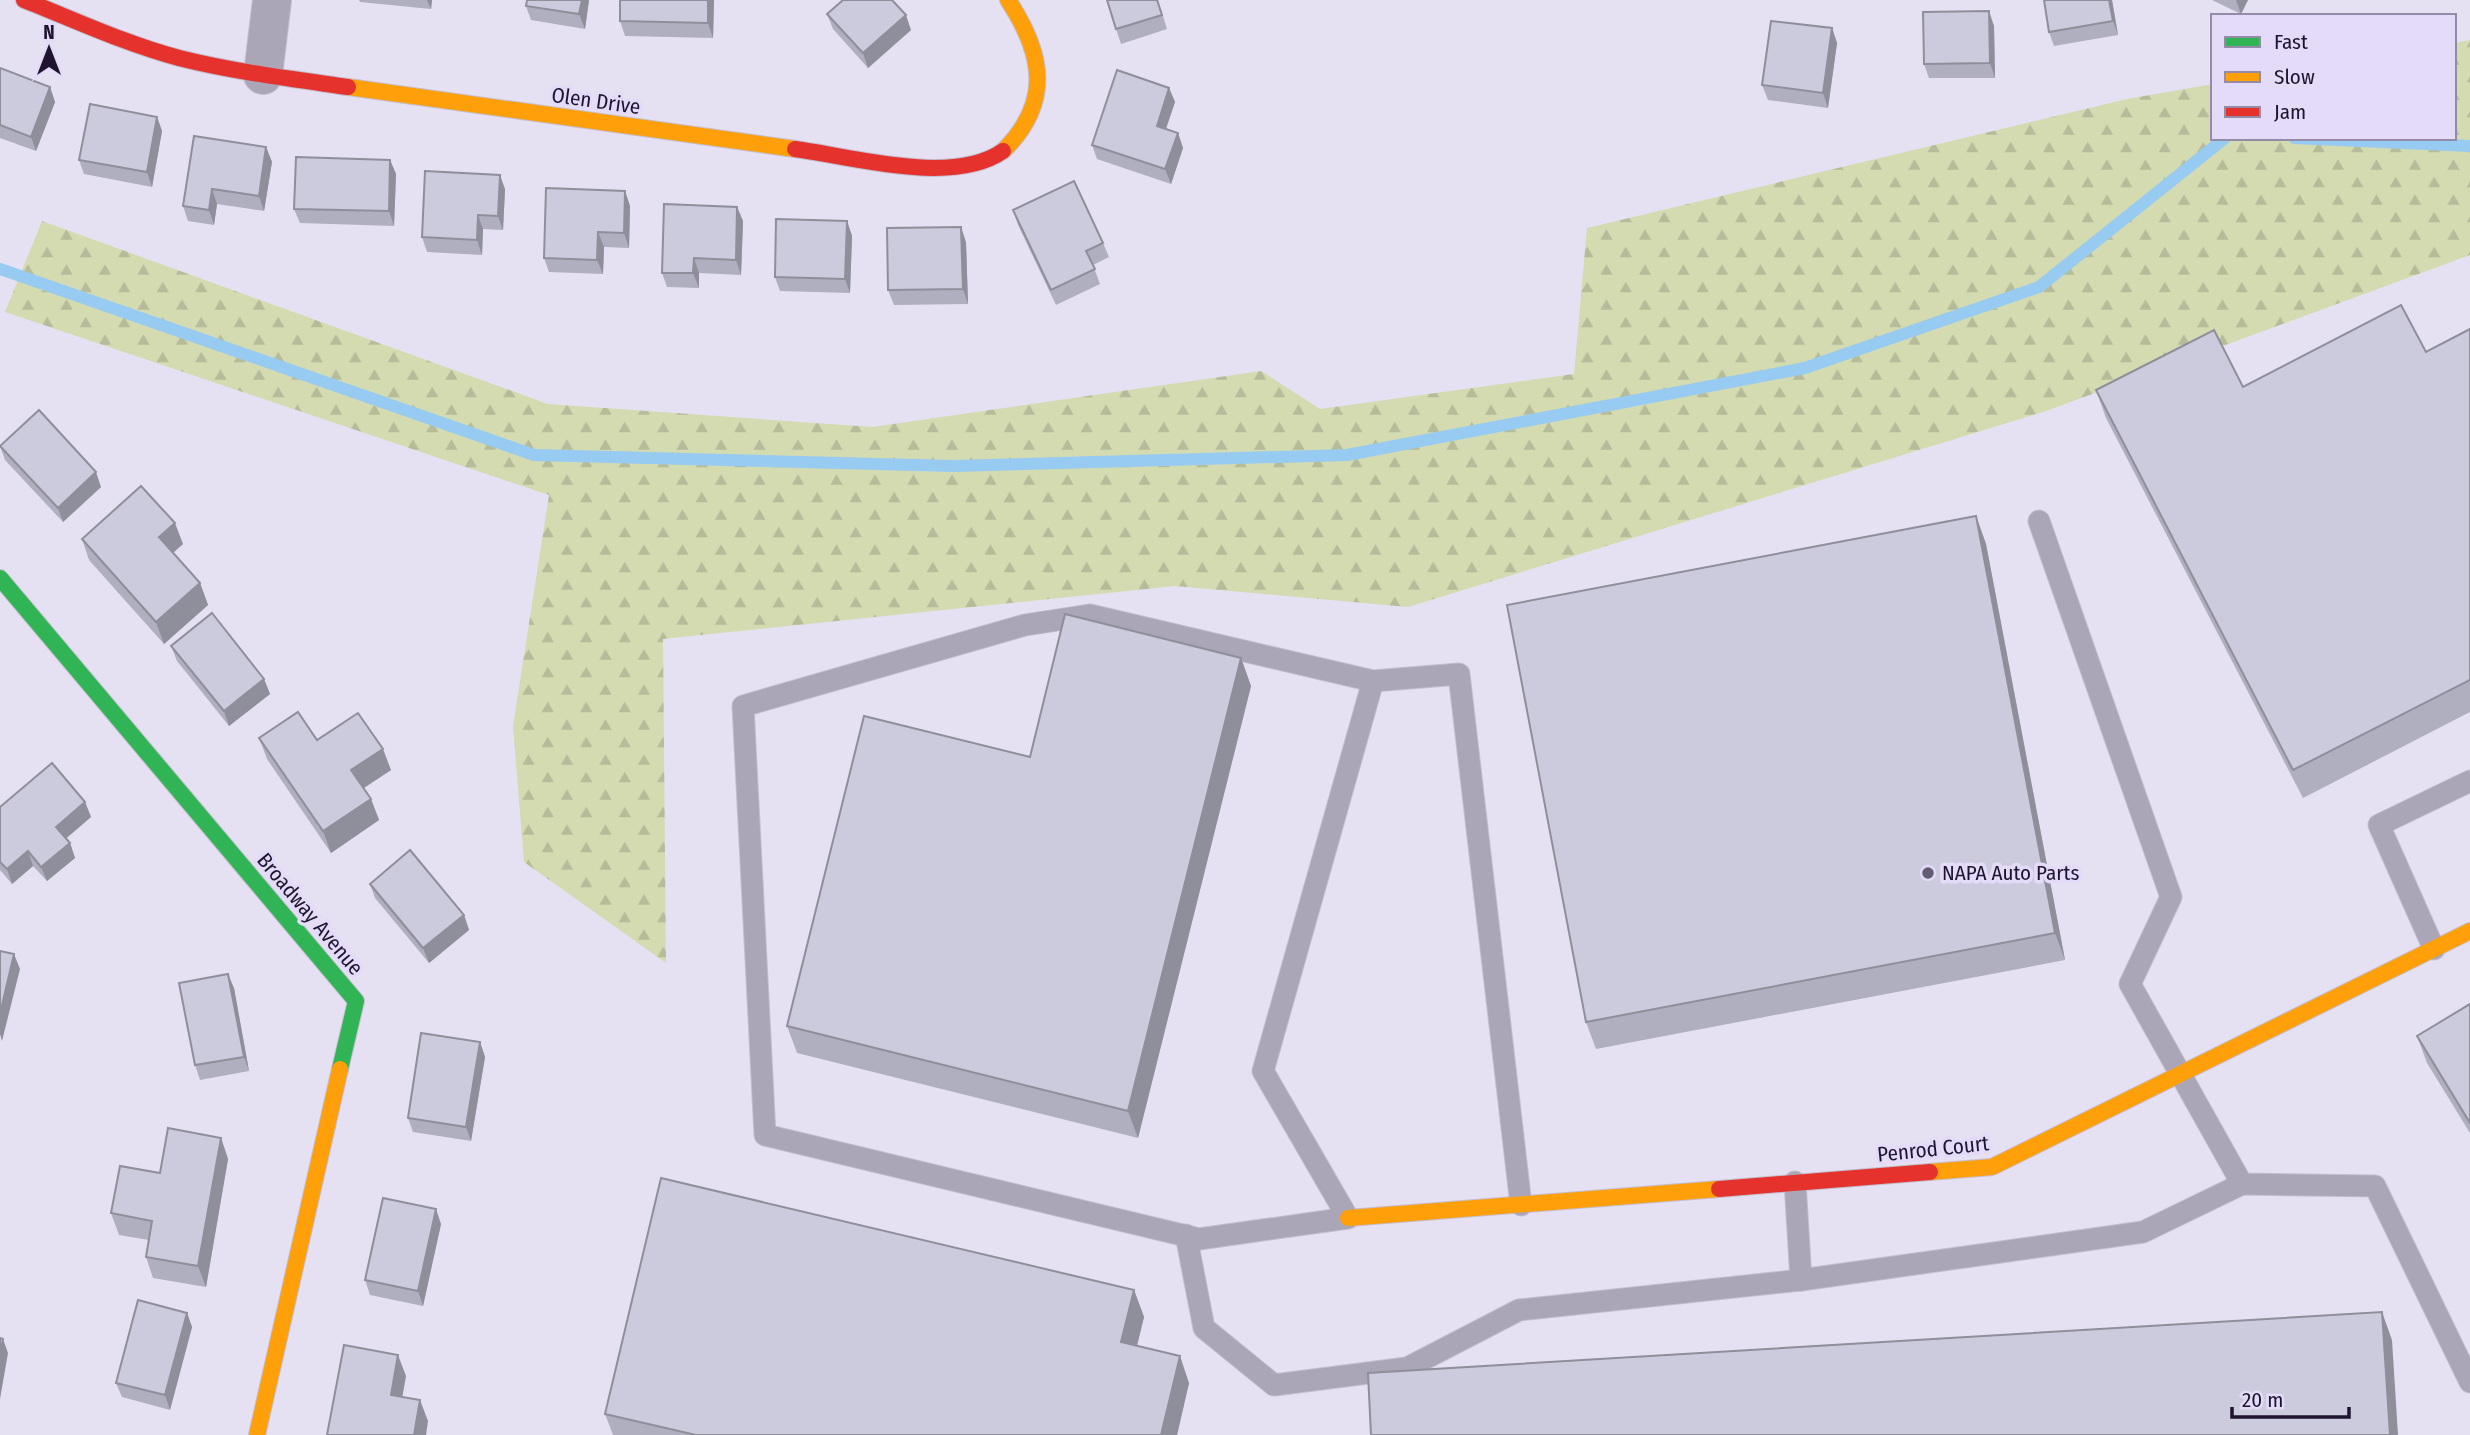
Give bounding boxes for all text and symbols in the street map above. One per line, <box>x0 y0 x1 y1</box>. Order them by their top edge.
north arrow <box>14 14 84 84</box>
legend <box>2211 14 2456 140</box>
text: N <box>43 21 55 44</box>
text: Fast <box>2274 29 2308 55</box>
text: Slow <box>2274 64 2315 90</box>
street label: Olen Drive <box>550 82 642 120</box>
text: Jam <box>2274 99 2306 125</box>
street label: Broadway Avenue <box>251 848 369 980</box>
place label: NAPA Auto Parts <box>1942 860 2079 886</box>
marker: NAPA Auto Parts <box>1920 865 1936 881</box>
street label: Penrod Court <box>1876 1130 1990 1168</box>
scale bar <box>2232 1376 2349 1420</box>
text: 20 m <box>2242 1387 2283 1413</box>

